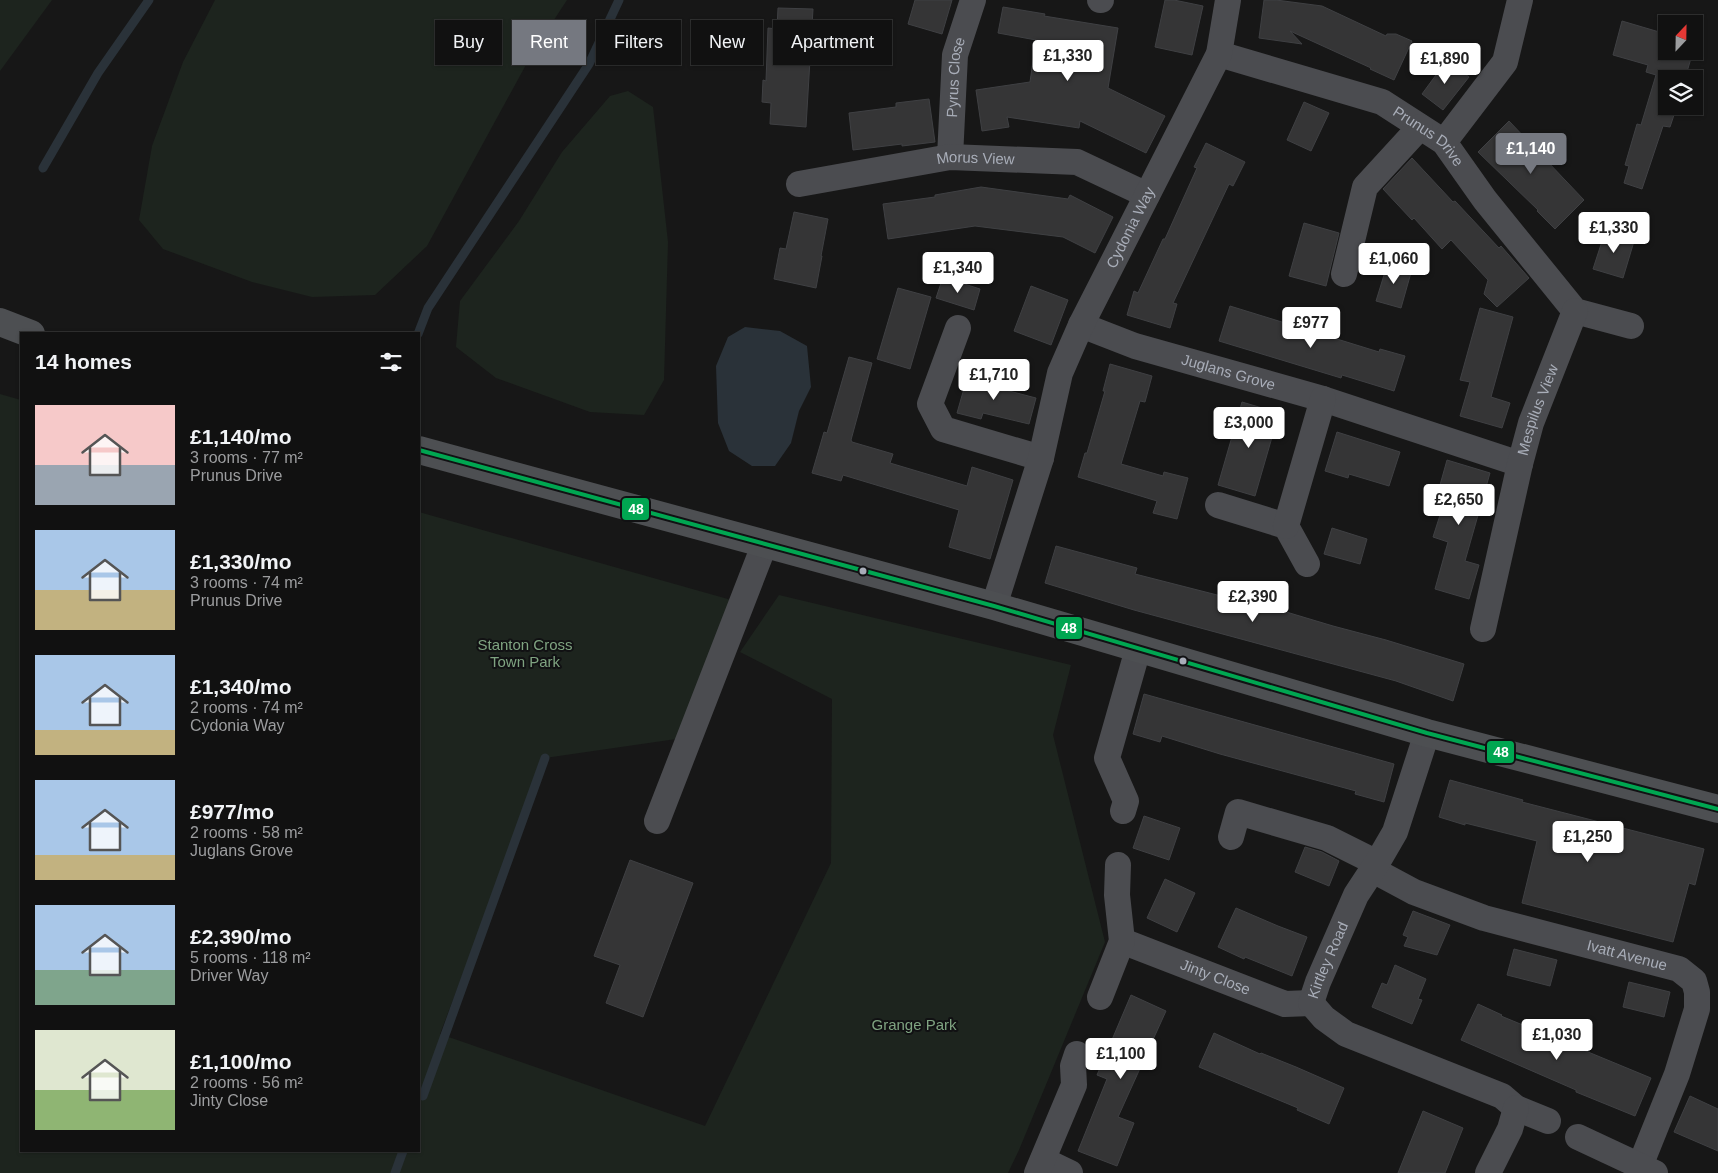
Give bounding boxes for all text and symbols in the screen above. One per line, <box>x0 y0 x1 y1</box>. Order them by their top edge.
north arrow <box>1658 15 1702 60</box>
map controls <box>1658 15 1703 115</box>
chip: Buy <box>435 20 502 65</box>
chip: Rent <box>512 20 586 65</box>
chip: Filters <box>596 20 681 65</box>
chip: New <box>691 20 763 65</box>
chip: Apartment <box>773 20 892 65</box>
street label: Pyrus Close <box>943 35 968 118</box>
pin: £1,330 <box>1027 39 1109 82</box>
pin: £1,890 <box>1404 42 1486 85</box>
text: £1,330 <box>1044 47 1092 64</box>
text: £1,890 <box>1421 50 1469 67</box>
button: layers <box>1658 70 1703 115</box>
street label: Prunus Drive <box>1390 102 1467 169</box>
pin: £1,140 <box>1490 132 1572 175</box>
text: £1,140 <box>1507 140 1555 157</box>
street label: Morus View <box>935 148 1015 168</box>
street label: Cydonia Way <box>1102 184 1158 271</box>
pin: £1,330 <box>1573 212 1655 254</box>
text: £1,330 <box>1590 219 1638 236</box>
pin: £1,060 <box>1353 242 1435 285</box>
text: £1,060 <box>1370 250 1418 267</box>
pin: £1,340 <box>917 252 999 294</box>
text: £1,340 <box>934 259 982 276</box>
pin: £977 <box>1281 306 1341 349</box>
text: £977 <box>1293 314 1329 331</box>
icon: filters <box>377 348 405 376</box>
text: 14 homes <box>35 350 132 373</box>
street label: Juglans Grove <box>1180 351 1277 393</box>
pin: £1,710 <box>953 358 1035 401</box>
street label: Mespilus View <box>1514 362 1561 457</box>
text: £1,710 <box>970 366 1018 383</box>
pin: £3,000 <box>1208 406 1290 449</box>
text: £3,000 <box>1225 414 1273 431</box>
icon: home <box>75 425 135 485</box>
text: £1,140/mo <box>190 425 292 448</box>
text: 3 rooms · 77 m² <box>190 449 303 466</box>
text: Prunus Drive <box>190 467 282 484</box>
pin: £2,650 <box>1418 484 1500 526</box>
text: £2,650 <box>1435 491 1483 508</box>
line badge: 48 <box>621 497 650 521</box>
text: 48 <box>628 501 644 517</box>
icon: home <box>75 550 135 610</box>
text: £1,330/mo <box>190 550 292 573</box>
unlabelled marker <box>858 566 868 576</box>
text: 3 rooms · 74 m² <box>190 574 303 591</box>
pin: £2,390 <box>1212 580 1294 623</box>
text: £2,390 <box>1229 588 1277 605</box>
text: Prunus Drive <box>190 592 282 609</box>
line badge: 48 <box>1055 616 1083 640</box>
text: 48 <box>1061 620 1077 636</box>
park label: Stanton Cross Town Park <box>477 636 573 670</box>
unlabelled marker <box>1178 656 1188 666</box>
icon: home <box>75 675 135 735</box>
text: £1,340/mo <box>190 675 292 698</box>
text: 2 rooms · 74 m² <box>190 699 303 716</box>
text: Cydonia Way <box>190 717 285 734</box>
line badge: 48 <box>1486 740 1515 764</box>
text: 48 <box>1493 744 1509 760</box>
icon: home <box>75 800 135 860</box>
text: £977/mo <box>190 800 274 823</box>
pin: £1,250 <box>1547 820 1629 863</box>
text: 2 rooms · 58 m² <box>190 824 303 841</box>
text: £1,250 <box>1564 828 1612 845</box>
text: Juglans Grove <box>190 842 293 859</box>
street label: Kirtley Road <box>1304 919 1351 1001</box>
icon: home <box>75 925 135 985</box>
text: £2,390/mo <box>190 925 292 948</box>
street label: Ivatt Avenue <box>1585 936 1669 974</box>
text: 5 rooms · 118 m² <box>190 949 311 966</box>
street label: Jinty Close <box>1178 955 1253 998</box>
text: Driver Way <box>190 967 269 984</box>
park label: Grange Park <box>871 1016 957 1033</box>
pin: £1,030 <box>1516 1018 1598 1061</box>
text: £1,030 <box>1533 1026 1581 1043</box>
pin: £1,100 <box>1080 1038 1162 1080</box>
text: £1,100 <box>1097 1045 1145 1062</box>
icon: home <box>75 1050 135 1110</box>
text: £1,100/mo <box>190 1050 292 1073</box>
text: 2 rooms · 56 m² <box>190 1074 303 1091</box>
text: Jinty Close <box>190 1092 268 1109</box>

